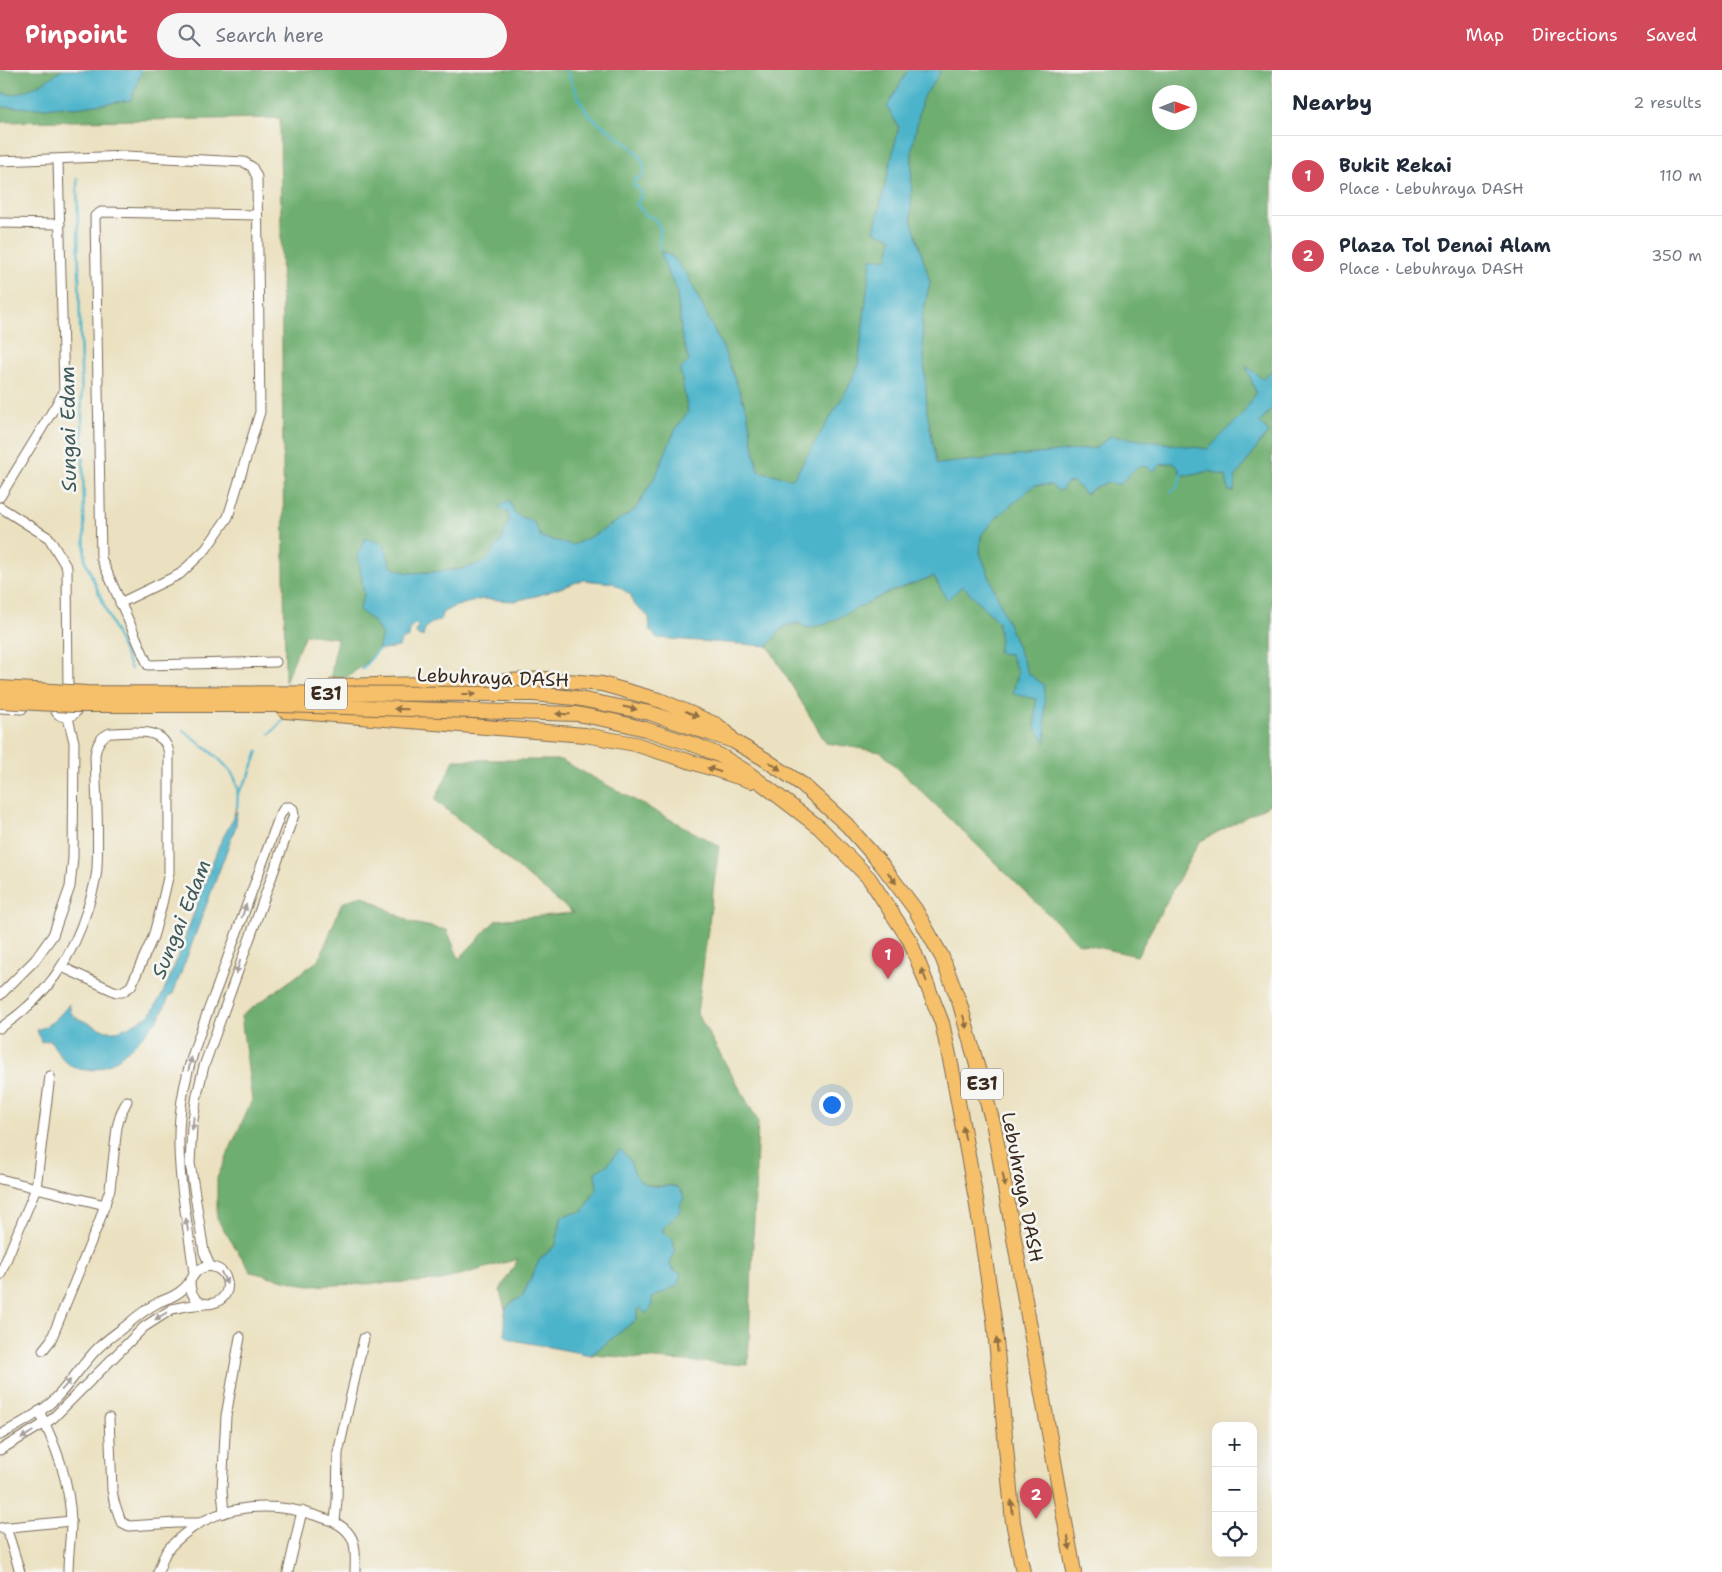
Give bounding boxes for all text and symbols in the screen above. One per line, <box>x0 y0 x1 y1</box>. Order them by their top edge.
search box <box>157 13 507 58</box>
text: Pinpoint <box>25 19 127 51</box>
icon: search <box>175 21 203 49</box>
text: Search here <box>215 23 324 48</box>
text: Map <box>1466 23 1504 47</box>
text: Directions <box>1532 23 1618 47</box>
text: Saved <box>1646 23 1697 47</box>
north arrow <box>1152 85 1197 130</box>
text: Nearby <box>1292 89 1372 117</box>
text: 2 results <box>1633 92 1702 113</box>
text: Bukit Rekai <box>1339 153 1452 178</box>
text: 1 <box>1304 165 1312 186</box>
text: 110 m <box>1659 165 1702 186</box>
text: Place · Lebuhraya DASH <box>1339 178 1524 199</box>
text: Plaza Tol Denai Alam <box>1339 233 1551 258</box>
text: 2 <box>1302 245 1314 266</box>
text: 350 m <box>1651 245 1702 266</box>
text: Place · Lebuhraya DASH <box>1339 258 1524 279</box>
water label: Sungai Edam <box>54 366 82 492</box>
street label: Lebuhraya DASH <box>416 662 570 693</box>
road number: E31 <box>305 678 347 710</box>
one-way arrow <box>461 690 477 698</box>
one-way arrow <box>392 704 408 712</box>
one-way arrow <box>622 704 637 712</box>
one-way arrow <box>555 710 571 718</box>
one-way arrow <box>685 710 699 718</box>
one-way arrow <box>768 761 782 771</box>
one-way arrow <box>707 765 722 773</box>
water label: Sungai Edam <box>145 856 217 982</box>
one-way arrow <box>887 871 897 885</box>
one-way arrow <box>241 904 248 919</box>
pin: 1 <box>872 938 904 979</box>
one-way arrow <box>234 960 242 975</box>
one-way arrow <box>920 968 928 982</box>
one-way arrow <box>961 1015 969 1030</box>
one-way arrow <box>186 1057 194 1072</box>
road number: E31 <box>961 1069 1003 1100</box>
your location <box>819 1092 845 1118</box>
street label: Lebuhraya DASH <box>996 1110 1049 1264</box>
one-way arrow <box>189 1115 197 1131</box>
one-way arrow <box>959 1124 967 1140</box>
one-way arrow <box>1000 1172 1008 1188</box>
one-way arrow <box>183 1217 191 1233</box>
one-way arrow <box>220 1270 228 1285</box>
one-way arrow <box>155 1311 168 1321</box>
one-way arrow <box>992 1337 1000 1353</box>
one-way arrow <box>61 1379 72 1392</box>
map controls <box>1212 1422 1257 1557</box>
button: + <box>1212 1422 1257 1467</box>
one-way arrow <box>21 1430 34 1439</box>
button: − <box>1212 1467 1257 1512</box>
pin: 2 <box>1020 1478 1052 1519</box>
one-way arrow <box>1008 1498 1016 1514</box>
button: locate <box>1212 1512 1257 1557</box>
one-way arrow <box>1066 1535 1074 1551</box>

